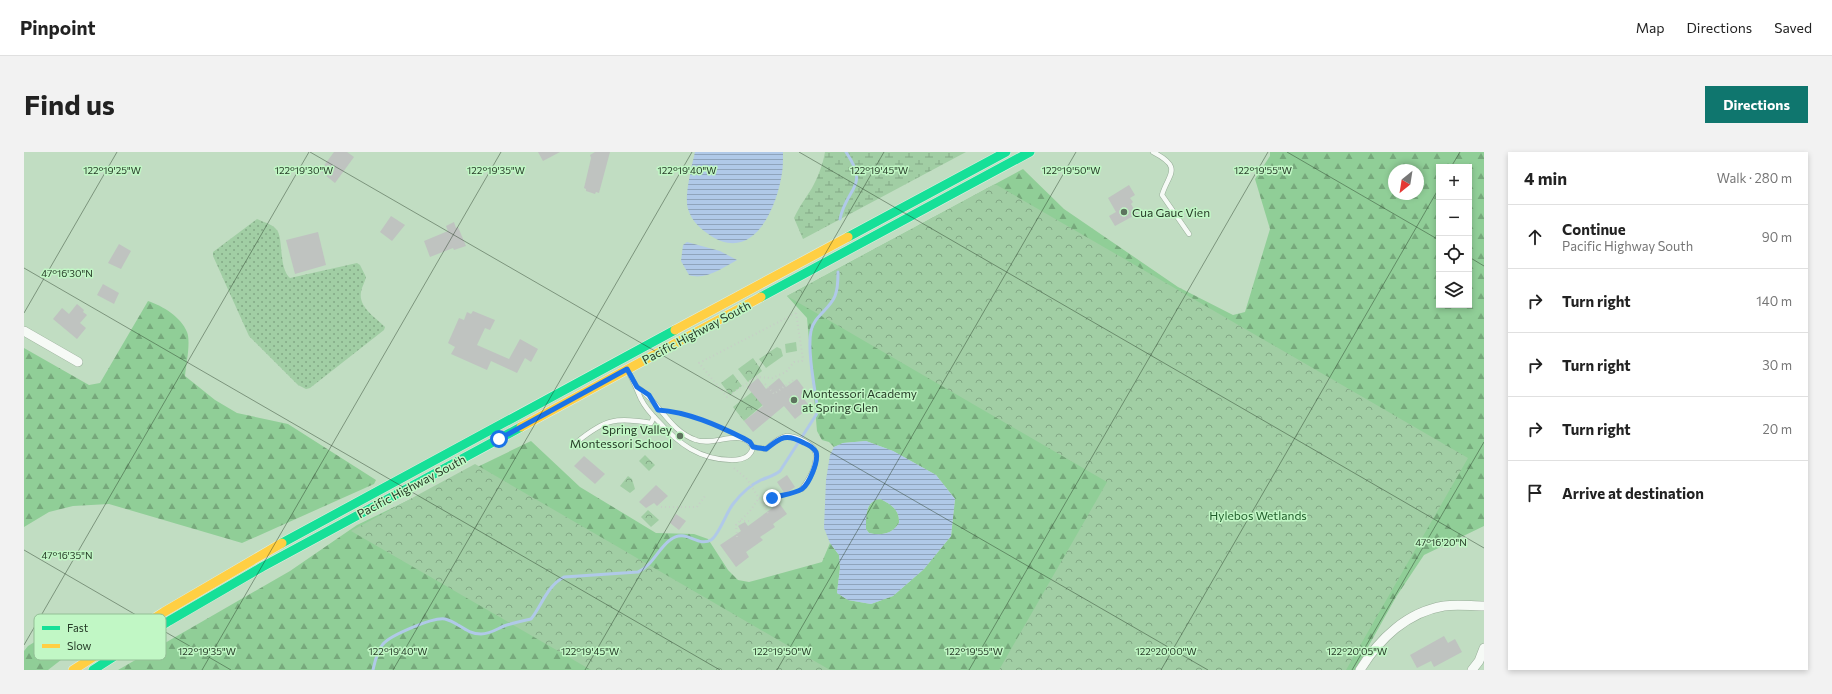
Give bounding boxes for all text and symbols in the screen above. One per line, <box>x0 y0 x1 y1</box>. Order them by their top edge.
text: Pinpoint <box>20 16 96 39</box>
text: Map <box>1636 19 1665 36</box>
text: Directions <box>1687 19 1752 36</box>
text: Saved <box>1774 19 1812 36</box>
button: Directions <box>1705 86 1808 123</box>
text: Find us <box>24 87 115 121</box>
text: 122°19'25"W <box>83 164 141 176</box>
text: 122°19'30"W <box>275 164 333 176</box>
text: 122°19'35"W <box>467 164 525 176</box>
text: 122°19'40"W <box>658 164 716 176</box>
text: 122°19'45"W <box>850 164 908 176</box>
text: 122°19'50"W <box>1042 164 1100 176</box>
text: 122°19'55"W <box>1234 164 1292 176</box>
north arrow <box>1388 164 1424 200</box>
map controls <box>1436 164 1472 308</box>
button: + <box>1436 164 1472 200</box>
text: 4 min <box>1524 168 1567 189</box>
text: Walk · 280 m <box>1717 170 1792 186</box>
button: − <box>1436 200 1472 236</box>
place label: Cua Gauc Vien <box>1132 205 1210 219</box>
marker: Cua Gauc Vien <box>1119 207 1129 217</box>
text: Continue <box>1562 220 1626 238</box>
icon: ahead <box>1524 226 1546 248</box>
text: 90 m <box>1762 229 1792 245</box>
button: locate <box>1436 236 1472 272</box>
text: Pacific Highway South <box>1562 238 1693 254</box>
text: 47°16'30"N <box>41 267 93 279</box>
button: layers <box>1436 272 1472 308</box>
icon: right <box>1524 290 1546 312</box>
text: Turn right <box>1562 292 1631 310</box>
text: 140 m <box>1756 293 1792 309</box>
street label: Pacific Highway South <box>639 297 753 367</box>
icon: right <box>1524 354 1546 376</box>
text: Turn right <box>1562 356 1631 374</box>
text: 30 m <box>1762 357 1792 373</box>
place label: Montessori Academy at Spring Glen <box>802 386 917 414</box>
marker: Montessori Academy at Spring Glen <box>789 395 799 405</box>
icon: right <box>1524 418 1546 440</box>
text: Turn right <box>1562 420 1631 438</box>
text: 20 m <box>1763 421 1792 437</box>
place label: Spring Valley Montessori School <box>570 422 672 450</box>
route start <box>490 430 508 448</box>
marker: Spring Valley Montessori School <box>675 431 685 441</box>
street label: Pacific Highway South <box>354 451 468 521</box>
icon: arrive <box>1524 482 1546 504</box>
text: Arrive at destination <box>1562 484 1704 502</box>
route end <box>763 489 781 507</box>
park label: Hylebos Wetlands <box>1209 508 1307 522</box>
text: 47°16'20"N <box>1415 536 1467 548</box>
text: 47°16'35"N <box>42 549 92 561</box>
legend <box>34 614 166 660</box>
text: Fast <box>67 621 89 634</box>
text: Slow <box>67 639 92 652</box>
text: 122°19'35"W <box>178 645 236 657</box>
text: 122°19'40"W <box>369 645 427 657</box>
text: 122°19'45"W <box>561 645 619 657</box>
text: 122°19'50"W <box>753 645 811 657</box>
text: 122°19'55"W <box>945 645 1003 657</box>
text: 122°20'00"W <box>1135 645 1197 657</box>
text: 122°20'05"W <box>1327 645 1387 657</box>

